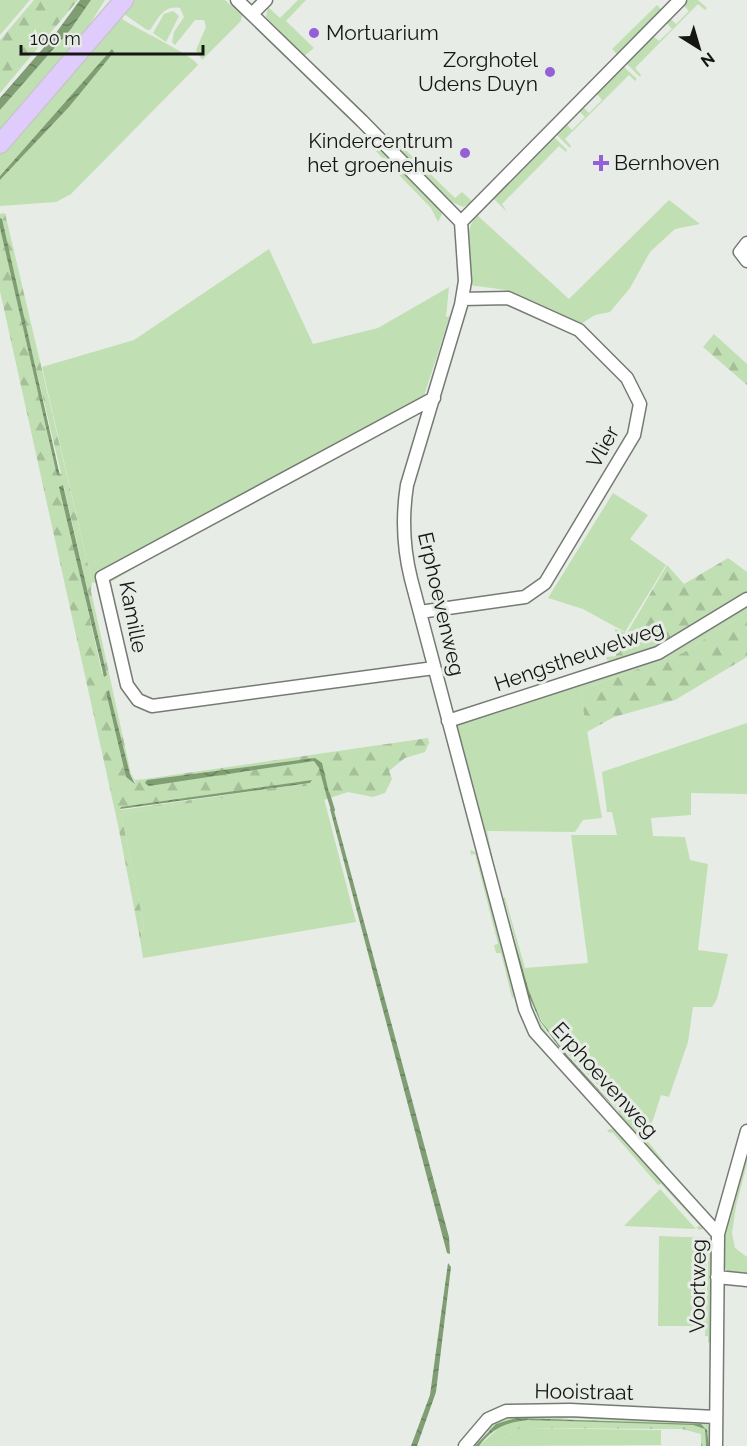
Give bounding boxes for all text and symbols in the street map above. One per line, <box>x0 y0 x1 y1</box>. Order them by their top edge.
scale bar <box>21 18 202 56</box>
north arrow <box>669 18 729 78</box>
place label: Mortuarium <box>326 20 439 45</box>
marker: Mortuarium <box>307 26 321 40</box>
text: 100 m <box>30 28 81 49</box>
place label: Zorghotel Udens Duyn <box>418 47 538 96</box>
text: N <box>697 48 718 71</box>
marker: Zorghotel Udens Duyn <box>543 65 557 79</box>
place label: Kindercentrum het groenehuis <box>307 128 453 177</box>
marker: Kindercentrum het groenehuis <box>458 146 472 160</box>
place label: Bernhoven <box>614 150 720 175</box>
marker: Bernhoven <box>592 154 610 172</box>
street label: Vlier <box>581 421 625 472</box>
street label: Erphoevenweg <box>413 529 470 678</box>
street label: Kamille <box>114 579 153 655</box>
street label: Hengstheuvelweg <box>491 615 667 696</box>
street label: Erphoevenweg <box>547 1017 664 1143</box>
street label: Voortweg <box>684 1239 711 1333</box>
street label: Hooistraat <box>534 1378 634 1405</box>

